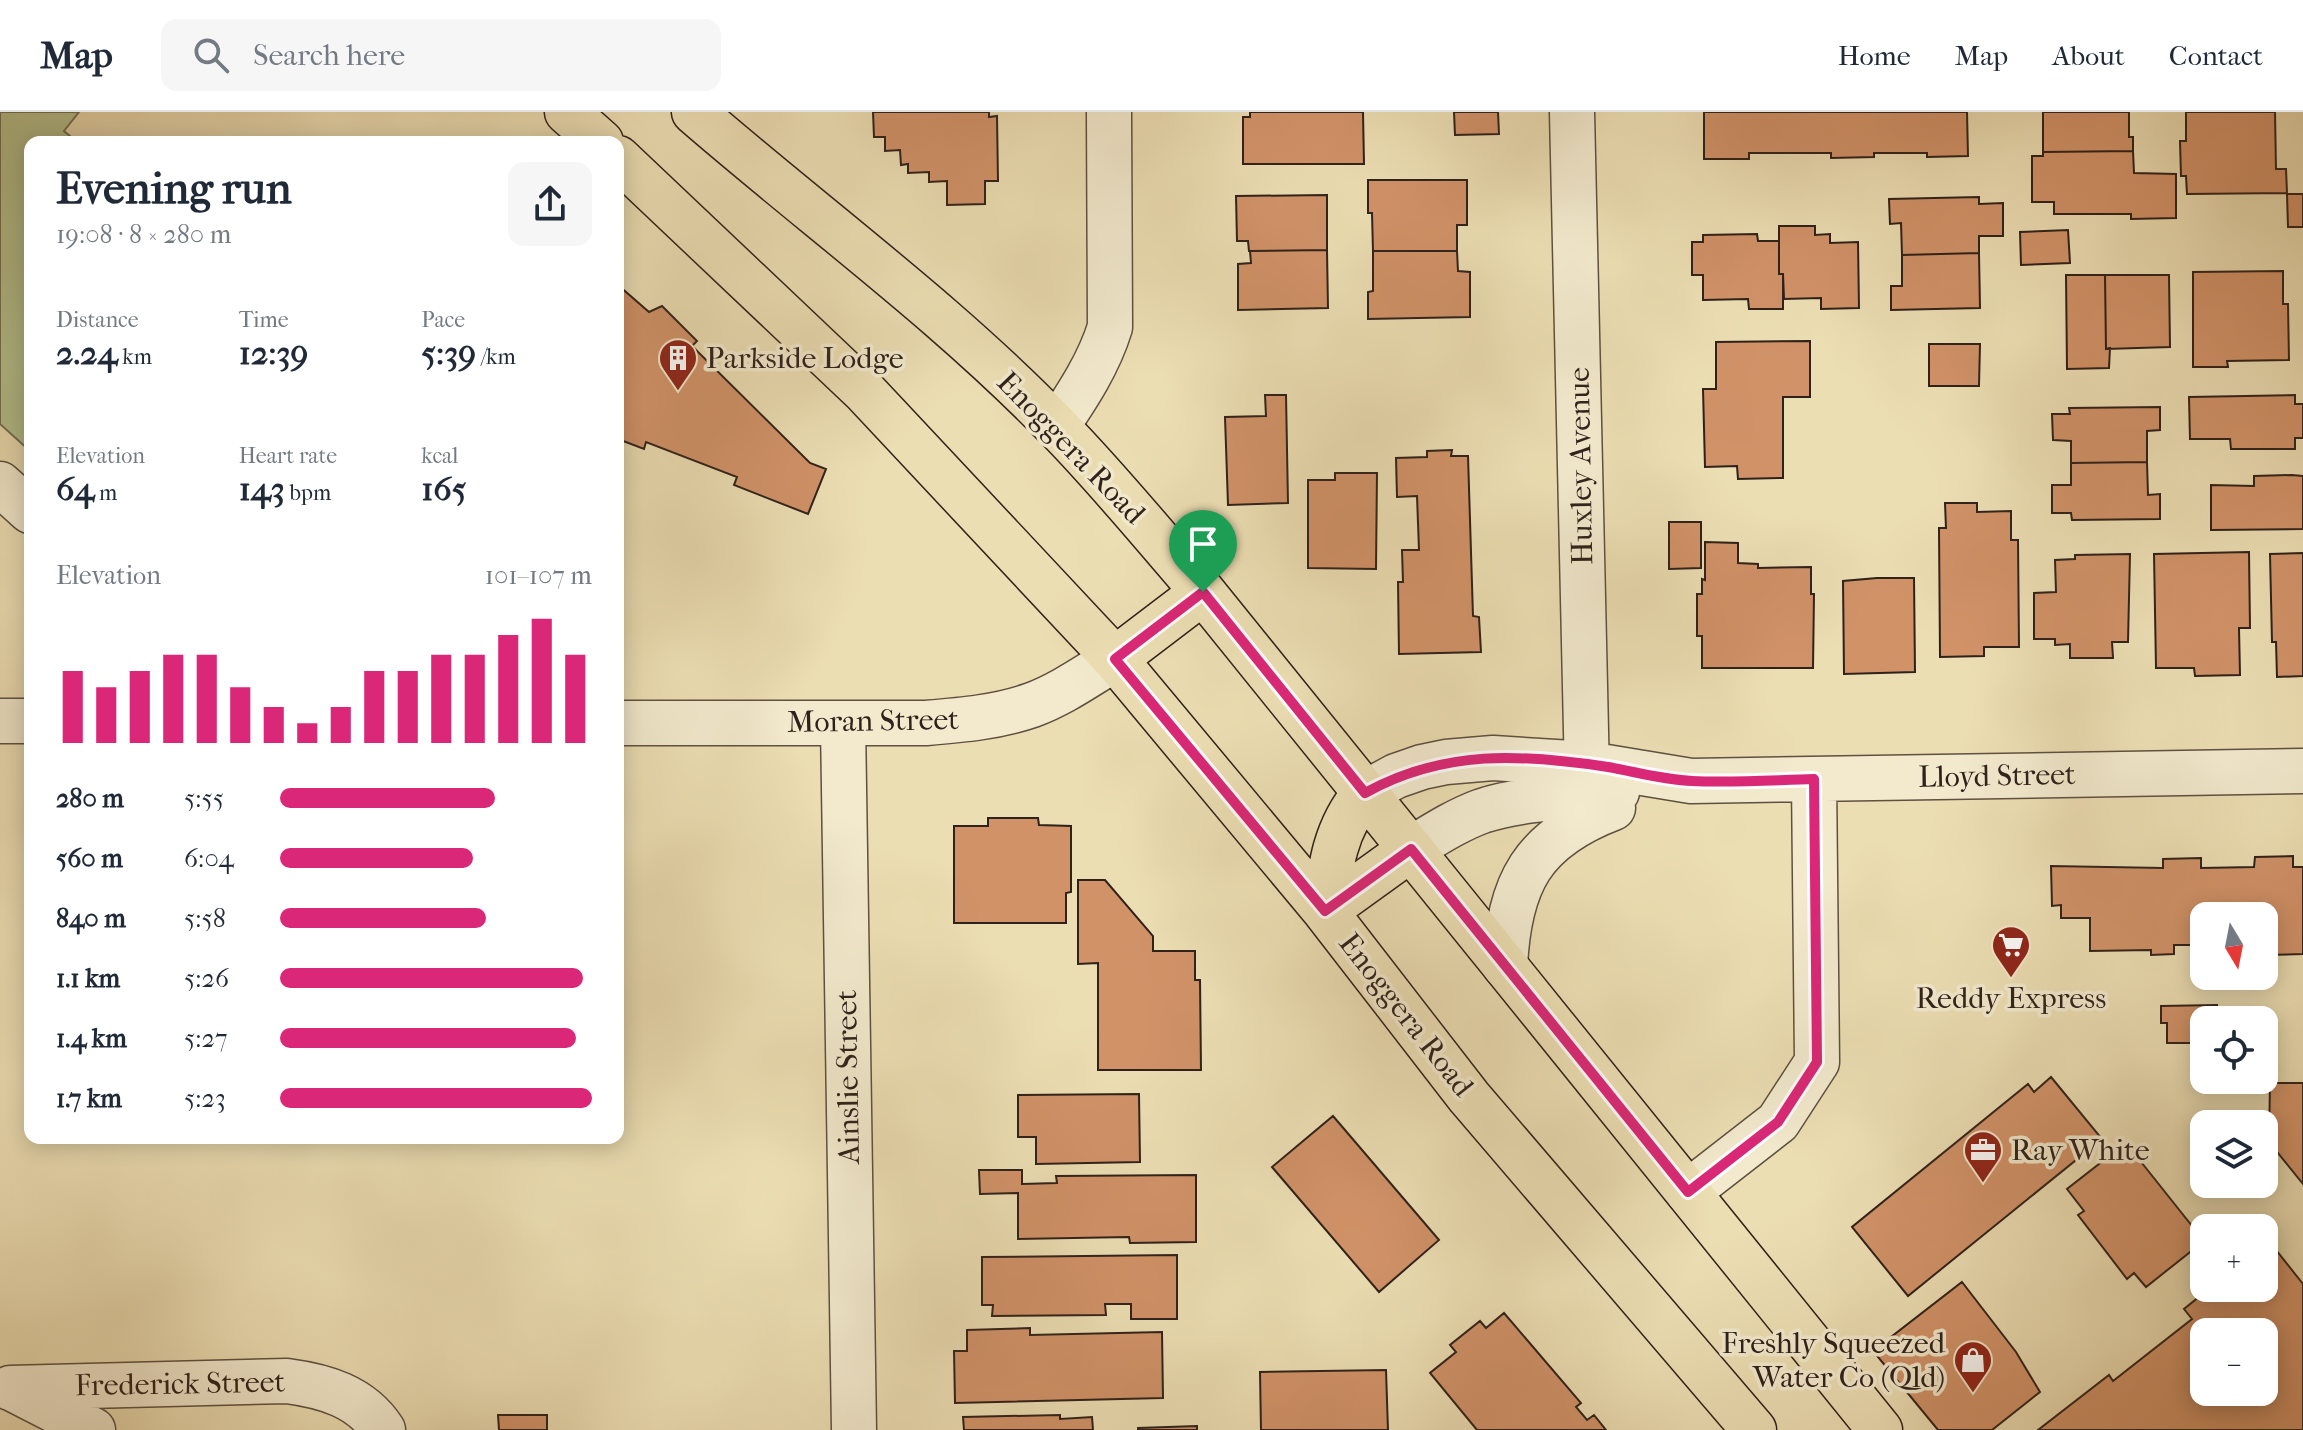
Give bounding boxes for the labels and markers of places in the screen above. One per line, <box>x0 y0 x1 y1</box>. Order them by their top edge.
building icon: Parkside Lodge <box>657 337 699 392</box>
place label: Parkside Lodge <box>706 341 904 376</box>
pin <box>1169 510 1237 592</box>
supermarket icon: Reddy Express <box>1990 924 2032 979</box>
place label: Reddy Express <box>1916 981 2106 1016</box>
office icon: Ray White <box>1962 1129 2004 1184</box>
place label: Ray White <box>2011 1133 2150 1168</box>
place label: Freshly Squeezed Water Co (Qld) <box>1722 1326 1946 1395</box>
shop icon: Freshly Squeezed Water Co (Qld) <box>1952 1339 1994 1394</box>

